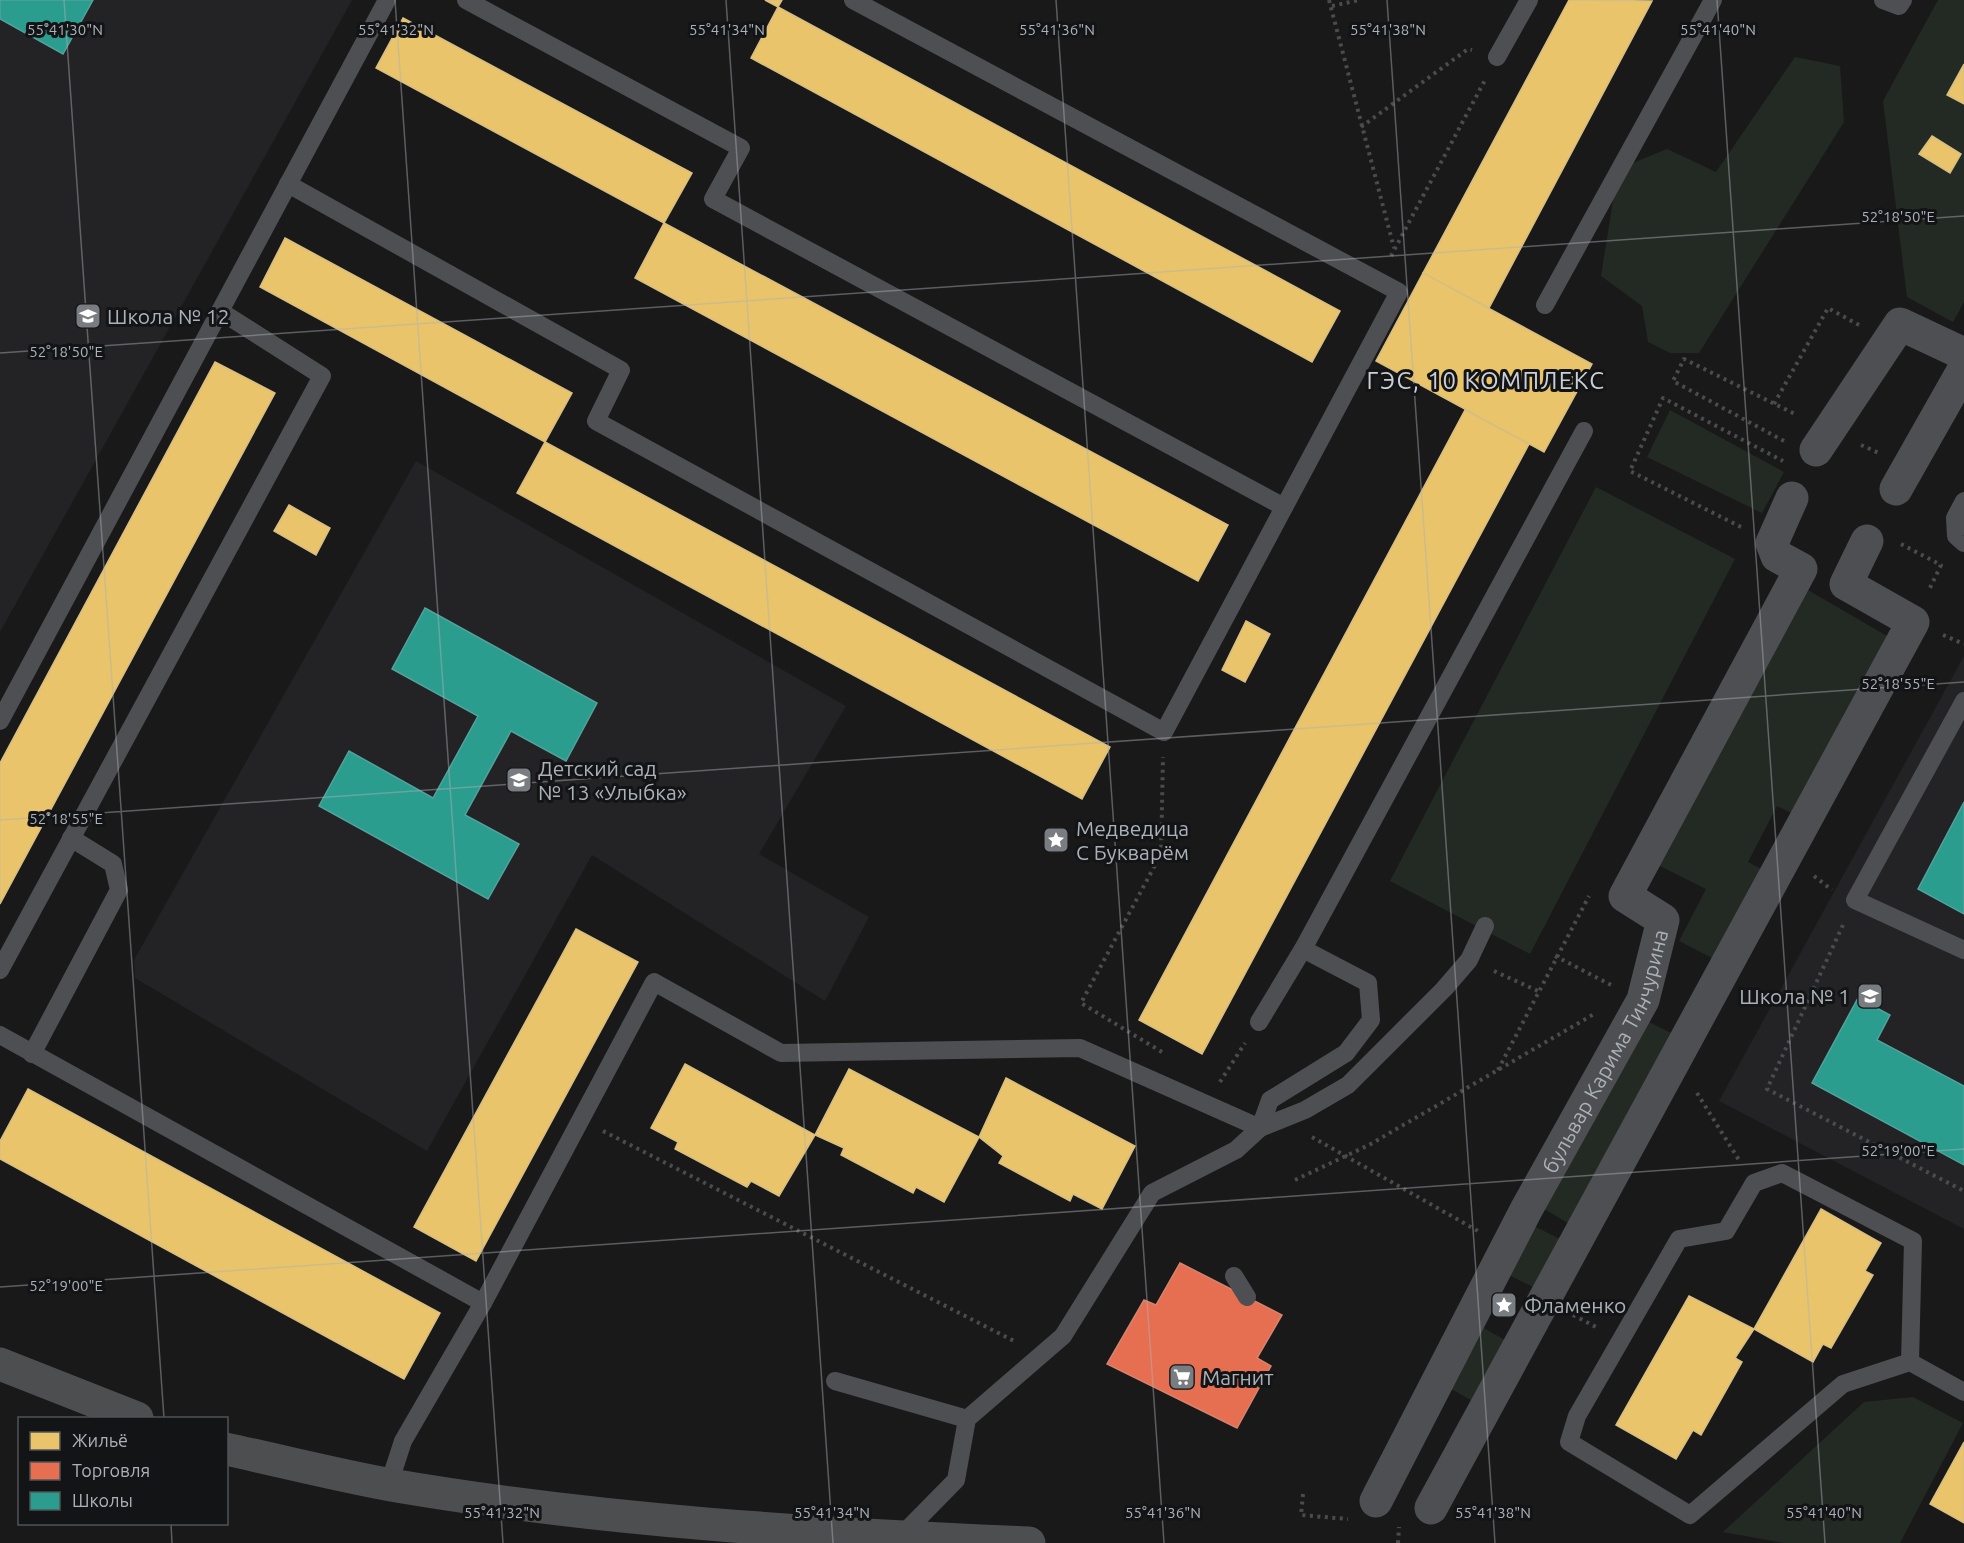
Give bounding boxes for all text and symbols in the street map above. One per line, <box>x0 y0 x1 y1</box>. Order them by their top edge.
text: 55°41'30"N <box>27 21 103 38</box>
text: 55°41'32"N <box>358 21 434 38</box>
text: 55°41'34"N <box>689 21 765 38</box>
text: 55°41'36"N <box>1019 21 1095 38</box>
text: 55°41'38"N <box>1350 21 1426 38</box>
text: 55°41'40"N <box>1680 21 1756 38</box>
text: 52°18'50"E <box>1861 208 1935 225</box>
school or university icon: Школа № 12 <box>73 301 103 331</box>
place label: Школа № 12 <box>107 304 230 328</box>
text: 52°18'50"E <box>29 343 103 360</box>
district label: ГЭС, 10 КОМПЛЕКС <box>1366 367 1606 394</box>
text: 52°18'55"E <box>1861 675 1935 692</box>
place label: Детский сад № 13 «Улыбка» <box>538 756 687 804</box>
school or university icon: Детский сад № 13 «Улыбка» <box>504 765 534 795</box>
text: 52°18'55"E <box>29 810 103 827</box>
place label: Медведица С Букварём <box>1076 816 1189 864</box>
place icon: Медведица С Букварём <box>1041 825 1071 855</box>
street label: бульвар Карима Тинчурина <box>1537 927 1672 1177</box>
school or university icon: Школа № 1 <box>1855 981 1885 1011</box>
place label: Школа № 1 <box>1739 984 1850 1008</box>
text: 52°19'00"E <box>1861 1142 1935 1159</box>
text: 52°19'00"E <box>29 1277 103 1294</box>
place icon: Фламенко <box>1489 1290 1519 1320</box>
place label: Фламенко <box>1524 1293 1626 1317</box>
supermarket icon: Магнит <box>1167 1362 1197 1392</box>
place label: Магнит <box>1202 1365 1274 1389</box>
legend <box>18 1417 228 1525</box>
text: Жильё <box>72 1430 128 1450</box>
text: Торговля <box>72 1460 150 1480</box>
text: Школы <box>72 1490 133 1510</box>
text: 55°41'32"N <box>464 1504 540 1521</box>
text: 55°41'34"N <box>794 1504 870 1521</box>
text: 55°41'36"N <box>1125 1504 1201 1521</box>
text: 55°41'38"N <box>1455 1504 1531 1521</box>
text: 55°41'40"N <box>1786 1504 1862 1521</box>

